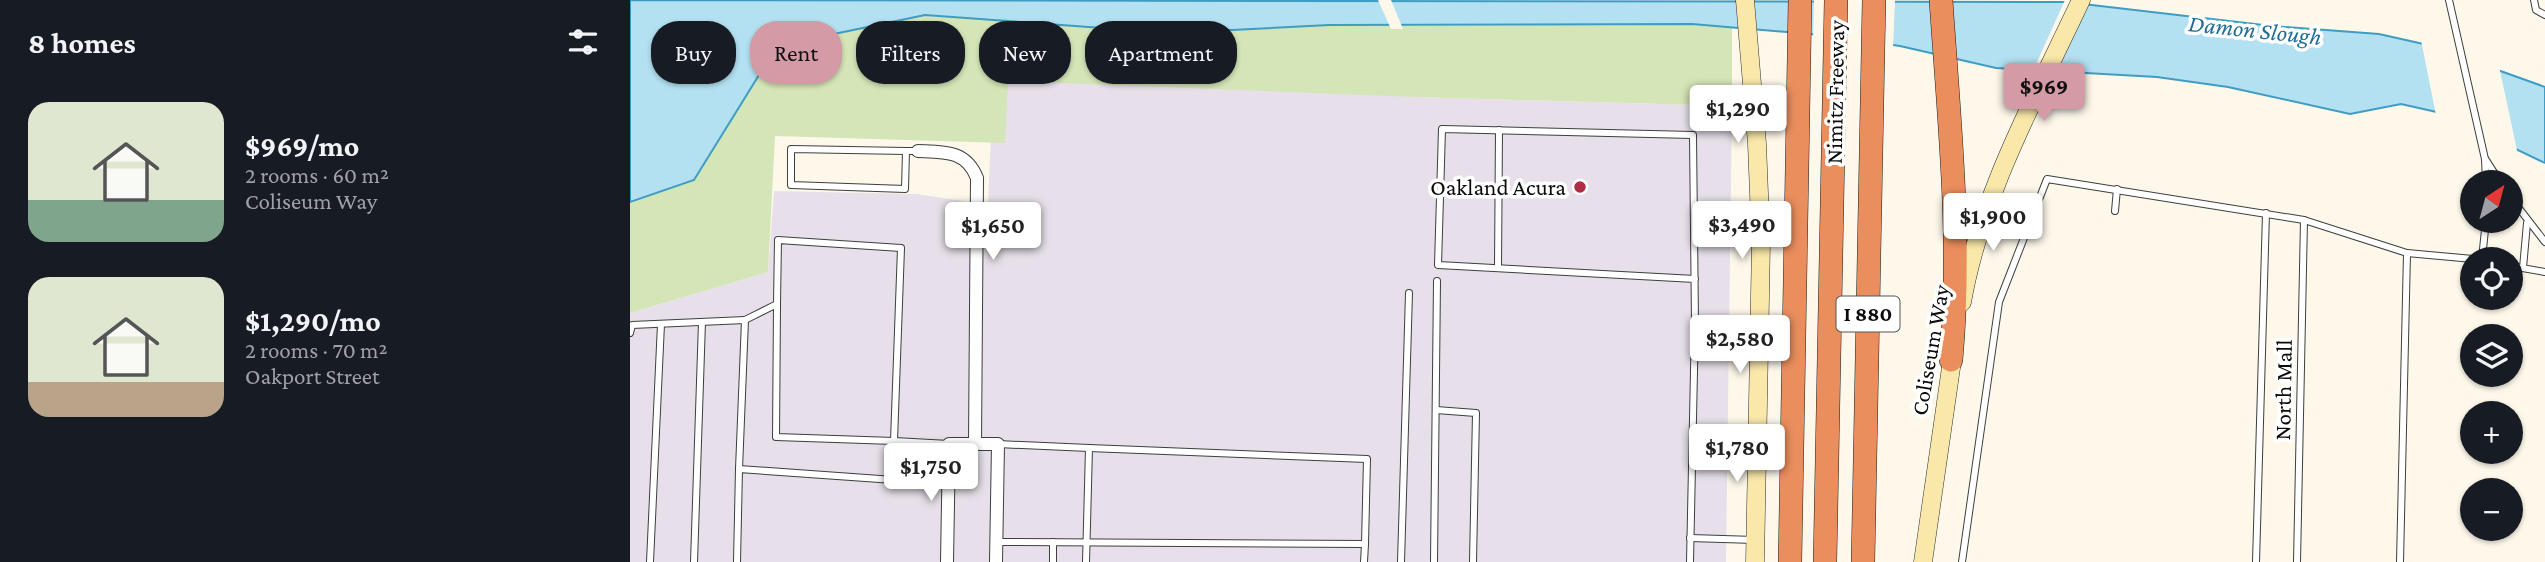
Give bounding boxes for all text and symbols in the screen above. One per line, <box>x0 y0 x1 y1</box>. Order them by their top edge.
water label: Damon Slough <box>2187 9 2323 50</box>
street label: Nimitz Freeway <box>1821 19 1849 164</box>
chip: Buy <box>651 21 736 84</box>
chip: Rent <box>750 21 842 84</box>
chip: Filters <box>856 21 965 84</box>
chip: New <box>979 21 1071 84</box>
chip: Apartment <box>1085 21 1237 84</box>
icon: filters <box>564 23 602 61</box>
text: 8 homes <box>28 26 136 59</box>
pin: $969 <box>2003 64 2085 123</box>
text: $969 <box>2020 73 2068 99</box>
pin: $1,290 <box>1681 86 1795 145</box>
text: $1,290 <box>1706 95 1770 121</box>
text: $969/mo <box>245 129 359 162</box>
icon: home <box>84 130 168 214</box>
text: 2 rooms · 60 m² <box>245 162 389 188</box>
north arrow <box>2460 170 2524 233</box>
map controls <box>2460 170 2523 541</box>
place label: Oakland Acura <box>1430 174 1566 200</box>
marker: Oakland Acura <box>1572 179 1588 195</box>
text: Coliseum Way <box>245 188 377 214</box>
pin: $1,900 <box>1936 194 2050 253</box>
pin: $1,650 <box>936 202 1050 262</box>
pin: $3,490 <box>1685 202 1799 261</box>
text: $1,900 <box>1960 203 2026 229</box>
text: $3,490 <box>1708 211 1776 237</box>
text: $1,650 <box>961 212 1025 238</box>
button: locate <box>2460 247 2523 310</box>
street label: Coliseum Way <box>1906 282 1954 417</box>
road number: I 880 <box>1836 296 1900 332</box>
text: $1,290/mo <box>245 304 381 337</box>
icon: home <box>84 305 168 389</box>
pin: $2,580 <box>1683 316 1797 375</box>
button: layers <box>2460 324 2523 387</box>
text: $2,580 <box>1706 325 1774 351</box>
text: 2 rooms · 70 m² <box>245 337 388 363</box>
street label: North Mall <box>2269 339 2297 441</box>
text: Oakport Street <box>245 363 380 389</box>
button: + <box>2460 401 2523 464</box>
pin: $1,780 <box>1680 424 1794 484</box>
text: $1,780 <box>1705 434 1769 460</box>
pin: $1,750 <box>874 444 988 503</box>
text: $1,750 <box>900 453 962 479</box>
button: − <box>2460 478 2523 541</box>

